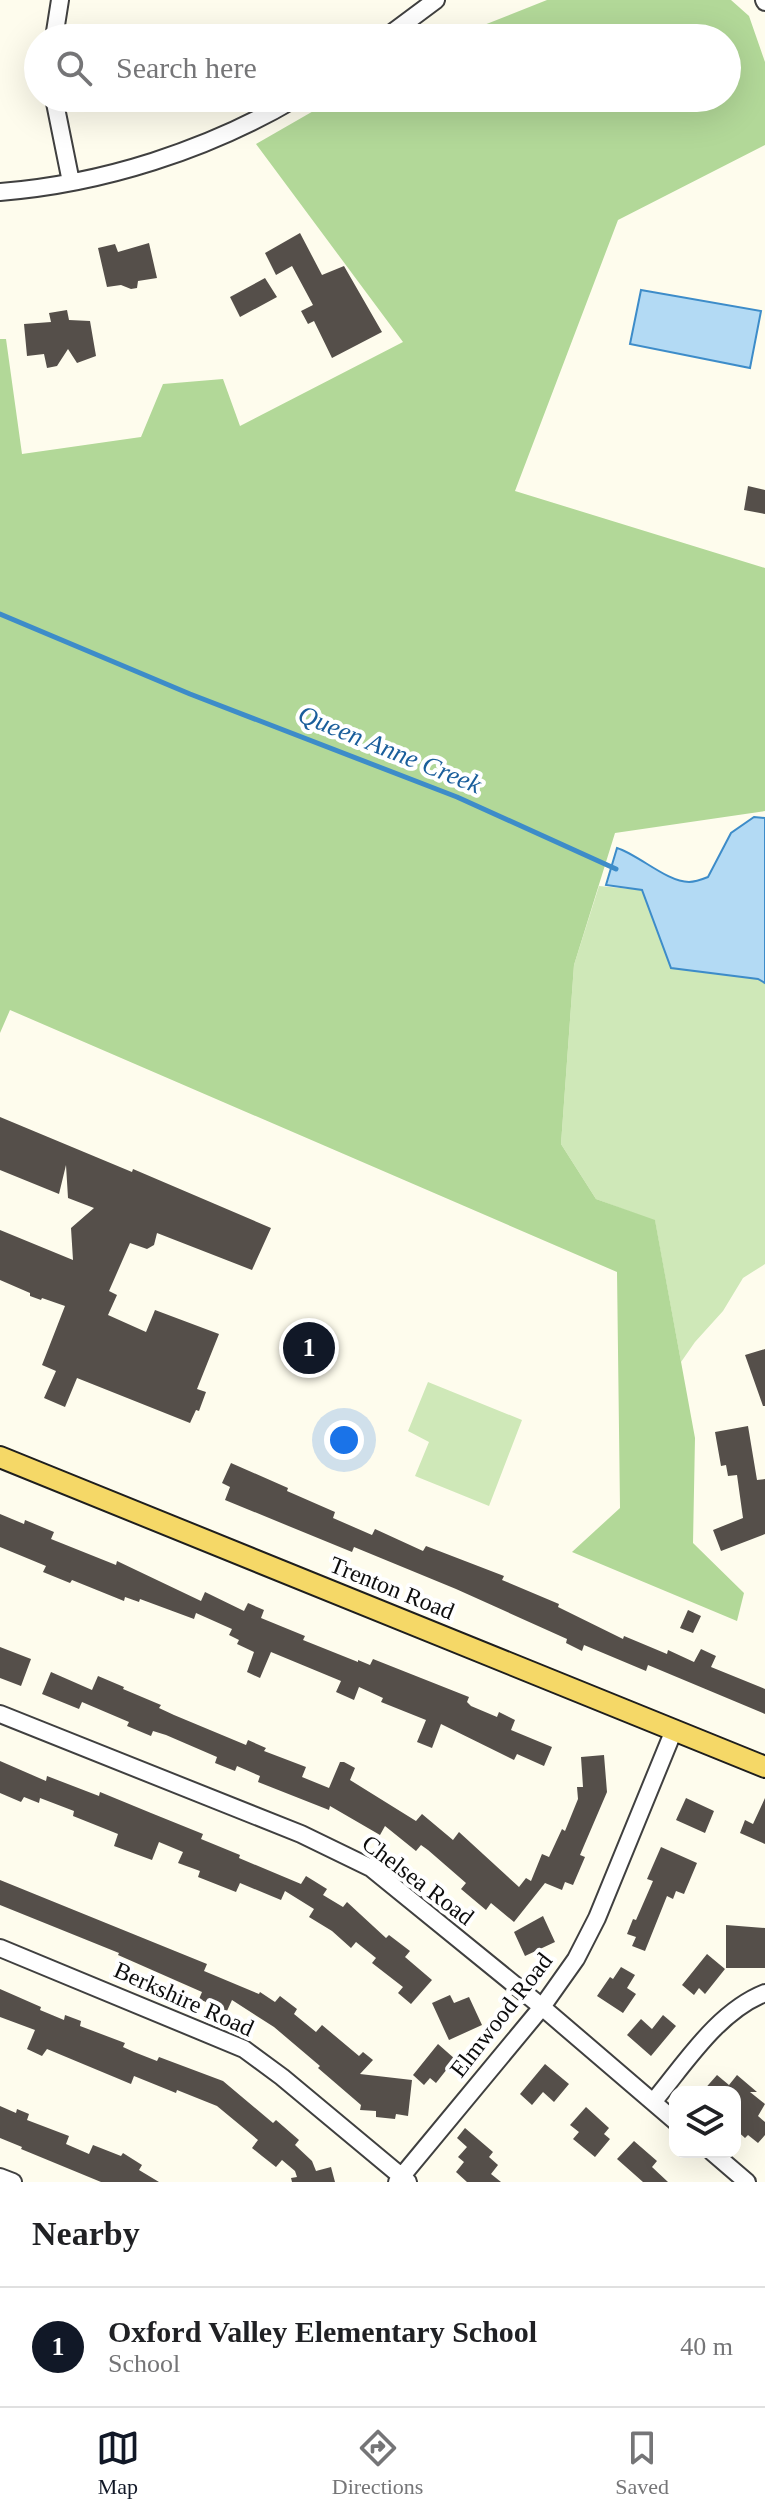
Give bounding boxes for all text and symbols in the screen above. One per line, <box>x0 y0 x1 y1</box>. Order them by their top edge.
search box <box>24 24 741 112</box>
icon: search <box>52 46 96 90</box>
text: Search here <box>116 51 257 84</box>
water label: Queen Anne Creek <box>294 700 486 800</box>
pin: 1 <box>283 1318 335 1378</box>
your location <box>324 1420 364 1460</box>
street label: Trenton Road <box>326 1551 458 1625</box>
street label: Chelsea Road <box>357 1830 479 1930</box>
street label: Elmwood Road <box>445 1948 557 2082</box>
street label: Berkshire Road <box>110 1957 258 2041</box>
map controls <box>669 2086 741 2158</box>
button: layers <box>669 2086 741 2158</box>
text: Nearby <box>32 2215 140 2252</box>
text: Oxford Valley Elementary School <box>108 2315 537 2348</box>
text: 1 <box>52 2332 65 2361</box>
text: 40 m <box>680 2332 733 2361</box>
text: School <box>108 2349 180 2378</box>
tab: Map <box>96 2426 140 2500</box>
tab: Directions <box>332 2426 423 2500</box>
tab: Saved <box>615 2426 669 2500</box>

